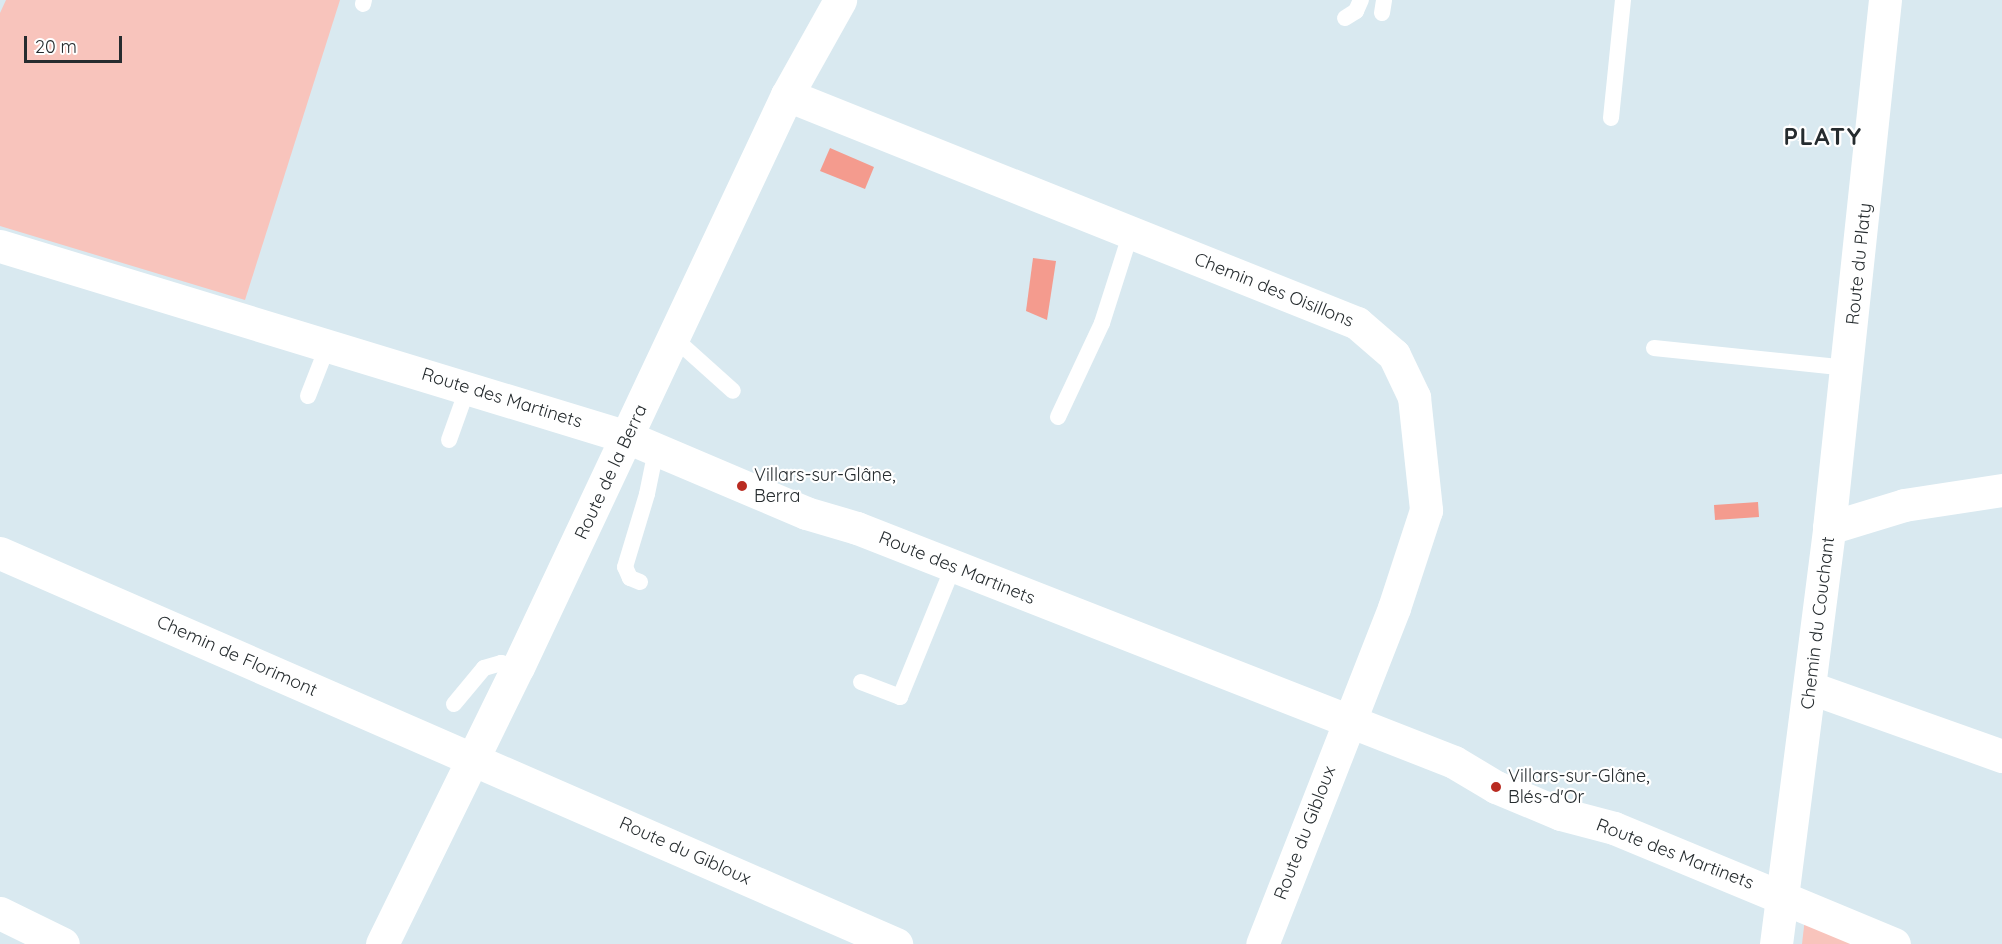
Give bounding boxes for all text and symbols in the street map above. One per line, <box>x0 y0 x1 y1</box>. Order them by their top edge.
scale bar <box>27 24 124 62</box>
text: 20 m <box>35 35 77 58</box>
district label: PLATY <box>1783 123 1863 151</box>
street label: Route du Platy <box>1842 202 1876 326</box>
street label: Chemin des Oisillons <box>1191 248 1357 332</box>
street label: Route des Martinets <box>419 363 585 433</box>
street label: Route de la Berra <box>570 401 652 543</box>
place label: Villars-sur-Glâne, Berra <box>754 465 896 508</box>
marker: Villars-sur-Glâne, Berra <box>735 479 749 493</box>
street label: Route des Martinets <box>876 527 1038 609</box>
street label: Chemin du Couchant <box>1797 535 1839 711</box>
street label: Chemin de Florimont <box>153 611 321 701</box>
street label: Route du Gibloux <box>1270 763 1340 903</box>
place label: Villars-sur-Glâne, Blés-d'Or <box>1508 766 1650 808</box>
marker: Villars-sur-Glâne, Blés-d'Or <box>1489 780 1503 794</box>
street label: Route du Gibloux <box>616 812 754 890</box>
street label: Route des Martinets <box>1593 814 1757 894</box>

